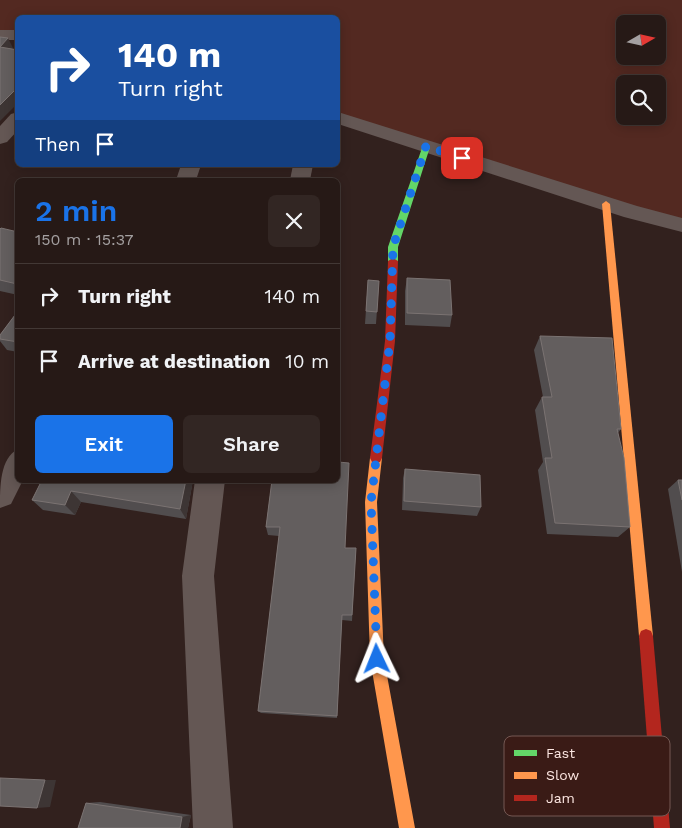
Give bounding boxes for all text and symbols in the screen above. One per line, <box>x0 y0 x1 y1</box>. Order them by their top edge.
north arrow <box>616 15 666 65</box>
map controls <box>616 15 666 125</box>
text: 140 m <box>118 34 221 76</box>
icon: right <box>35 35 100 100</box>
button: search <box>616 75 666 125</box>
text: Turn right <box>118 76 223 101</box>
icon: arrive <box>91 130 119 158</box>
text: Then <box>35 133 81 156</box>
pin <box>441 137 483 179</box>
icon: arrive <box>448 144 476 172</box>
text: 2 min <box>35 193 117 228</box>
button: close <box>268 195 320 247</box>
text: 150 m · 15:37 <box>35 230 133 249</box>
icon: right <box>35 282 63 310</box>
text: Turn right <box>78 285 171 308</box>
text: 140 m <box>265 285 320 308</box>
icon: arrive <box>35 347 63 375</box>
text: Arrive at destination <box>78 350 270 373</box>
text: 10 m <box>285 350 329 373</box>
button: Exit <box>35 415 173 473</box>
button: Share <box>183 415 320 473</box>
position arrow <box>350 632 402 684</box>
legend <box>504 736 670 816</box>
text: Fast <box>546 745 575 761</box>
text: Slow <box>546 767 579 783</box>
text: Jam <box>546 790 575 806</box>

